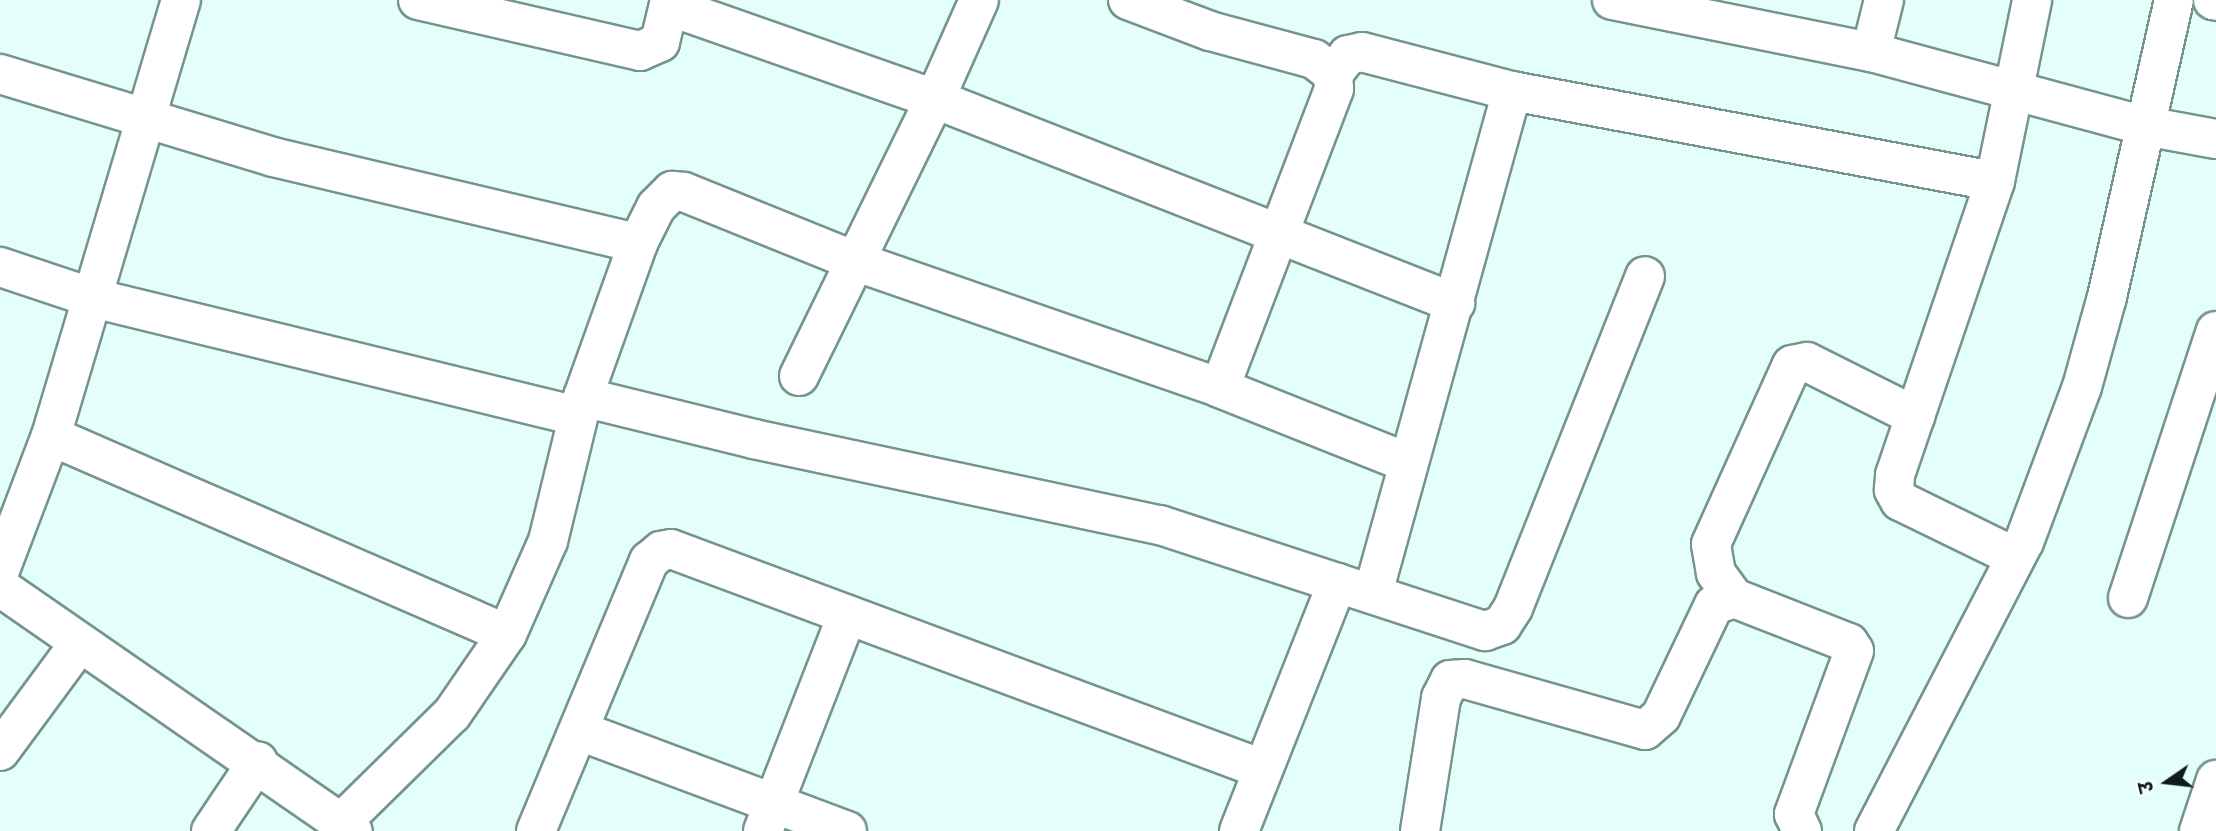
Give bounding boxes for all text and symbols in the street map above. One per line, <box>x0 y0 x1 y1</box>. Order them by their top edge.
north arrow <box>2132 747 2202 817</box>
text: उ <box>2132 779 2161 796</box>

